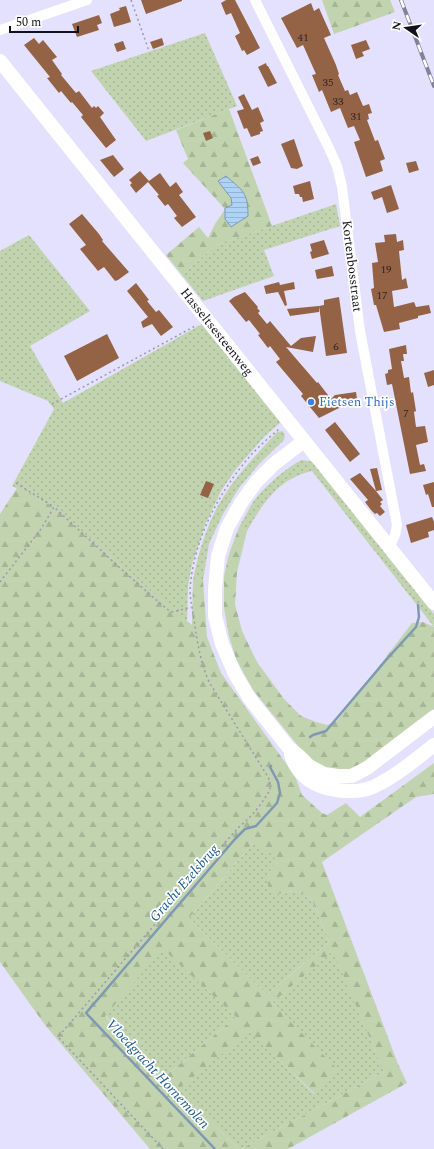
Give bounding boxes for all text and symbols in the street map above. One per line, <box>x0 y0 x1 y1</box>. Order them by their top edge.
scale bar <box>10 8 78 34</box>
north arrow <box>386 8 426 48</box>
text: 50 m <box>16 13 41 32</box>
text: N <box>387 20 406 32</box>
house number: 41 <box>298 29 309 46</box>
house number: 35 <box>323 74 334 91</box>
house number: 33 <box>333 93 344 110</box>
house number: 31 <box>351 108 362 125</box>
street label: Kortenbosstraat <box>336 219 368 313</box>
house number: 19 <box>381 261 392 278</box>
street label: Hasseltsesteenweg <box>175 283 258 380</box>
house number: 17 <box>377 287 388 304</box>
house number: 6 <box>333 338 339 355</box>
place label: Fietsen Thijs <box>319 392 395 412</box>
marker: Fietsen Thijs <box>306 397 316 407</box>
house number: 7 <box>403 405 409 422</box>
water label: Gracht Ezelsbrug <box>144 839 224 926</box>
water label: Vloedgracht Hornemolen <box>101 1014 215 1134</box>

